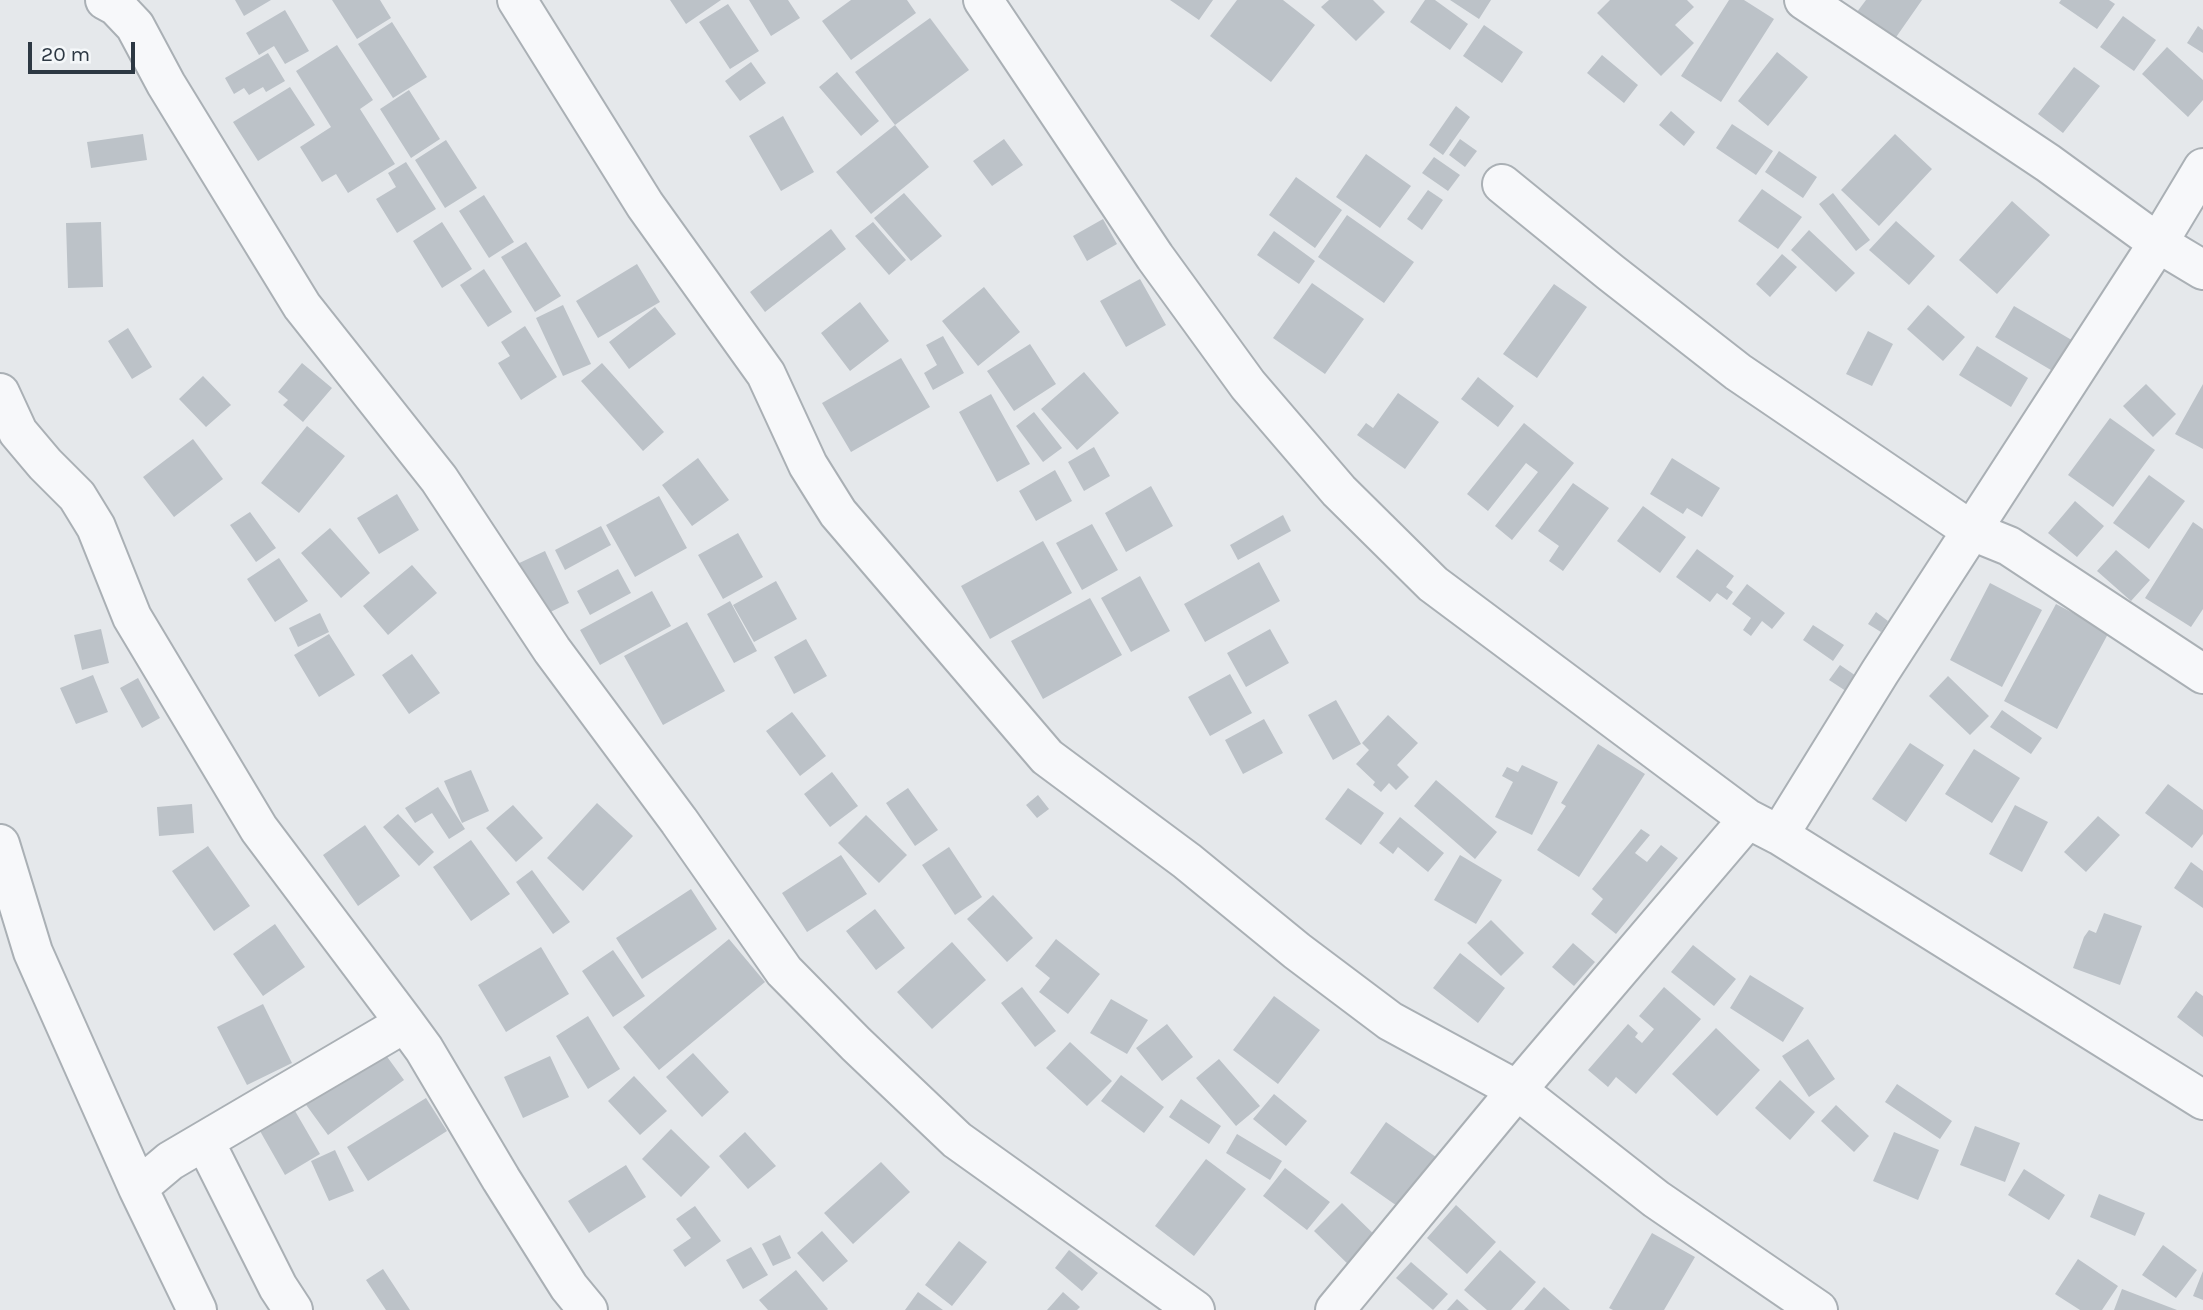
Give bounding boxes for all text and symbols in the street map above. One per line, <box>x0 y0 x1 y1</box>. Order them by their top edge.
scale bar <box>32 28 138 72</box>
text: 20 m <box>41 42 90 66</box>

